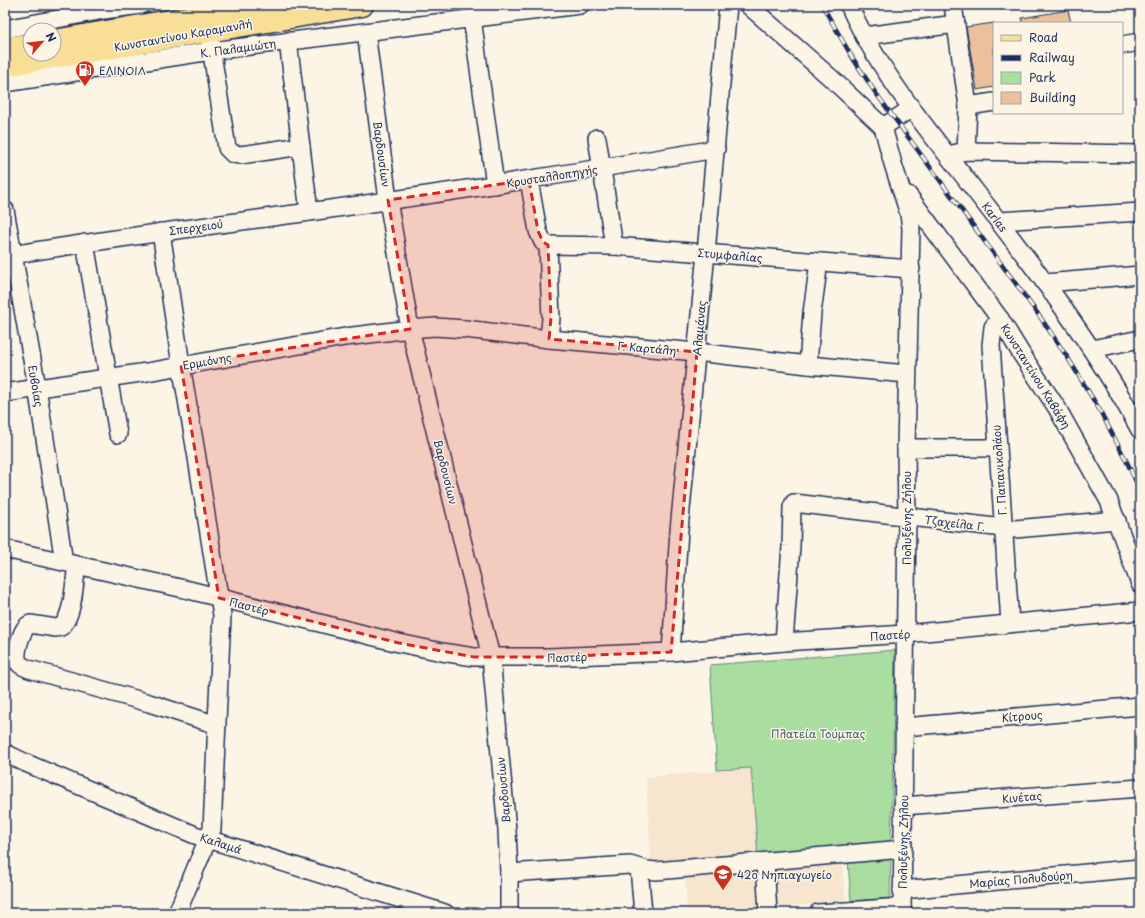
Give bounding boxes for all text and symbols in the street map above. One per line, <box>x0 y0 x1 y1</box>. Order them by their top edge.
street label: Κωνσταντίνου Καραμανλή <box>113 14 253 56</box>
north arrow <box>22 22 62 62</box>
legend <box>993 22 1123 114</box>
text: Road <box>1029 28 1058 46</box>
text: N <box>42 29 61 45</box>
street label: Κ. Παλαμιώτη <box>199 34 277 62</box>
text: Railway <box>1029 48 1075 66</box>
fuel station icon: ΕΛΙΝΟΙΛ <box>74 59 96 87</box>
place label: ΕΛΙΝΟΙΛ <box>99 62 146 79</box>
text: Park <box>1029 68 1056 86</box>
text: Building <box>1029 88 1076 106</box>
street label: Βαρδουσίων <box>369 120 395 188</box>
street label: Κρυσταλλοπηγής <box>505 160 599 192</box>
street label: Karlas <box>978 199 1012 235</box>
street label: Σπερχειού <box>168 215 224 239</box>
street label: Στυμφαλίας <box>697 244 763 266</box>
street label: Αλαμάνας <box>688 299 710 356</box>
street label: Κωνσταντίνου Καβάφη <box>997 320 1075 432</box>
street label: Γ. Καρτάλη <box>617 337 677 359</box>
street label: Ερμιόνης <box>181 348 233 374</box>
street label: Ευβοίας <box>24 364 48 409</box>
street label: Γ. Παπανικολάου <box>987 424 1011 516</box>
street label: Βαρδουσίων <box>430 438 462 506</box>
street label: Πολυξένης Ζήλου <box>898 471 915 565</box>
street label: Τζαχείλα Γ. <box>924 511 986 535</box>
street label: Παστέρ <box>227 593 271 619</box>
street label: Παστέρ <box>869 625 911 645</box>
street label: Παστέρ <box>546 648 588 666</box>
street label: Κίτρους <box>1001 706 1043 726</box>
park label: Πλατεία Τούμπας <box>771 725 866 742</box>
street label: Βαρδουσίων <box>492 756 514 824</box>
street label: Κινέτας <box>1001 787 1043 807</box>
street label: Πολυξένης Ζήλου <box>894 795 912 889</box>
street label: Καλαμά <box>198 828 244 858</box>
school or university icon: 42ο Νηπιαγωγείο <box>712 863 734 891</box>
place label: 42ο Νηπιαγωγείο <box>737 866 832 883</box>
street label: Μαρίας Πολυδούρη <box>969 866 1073 892</box>

